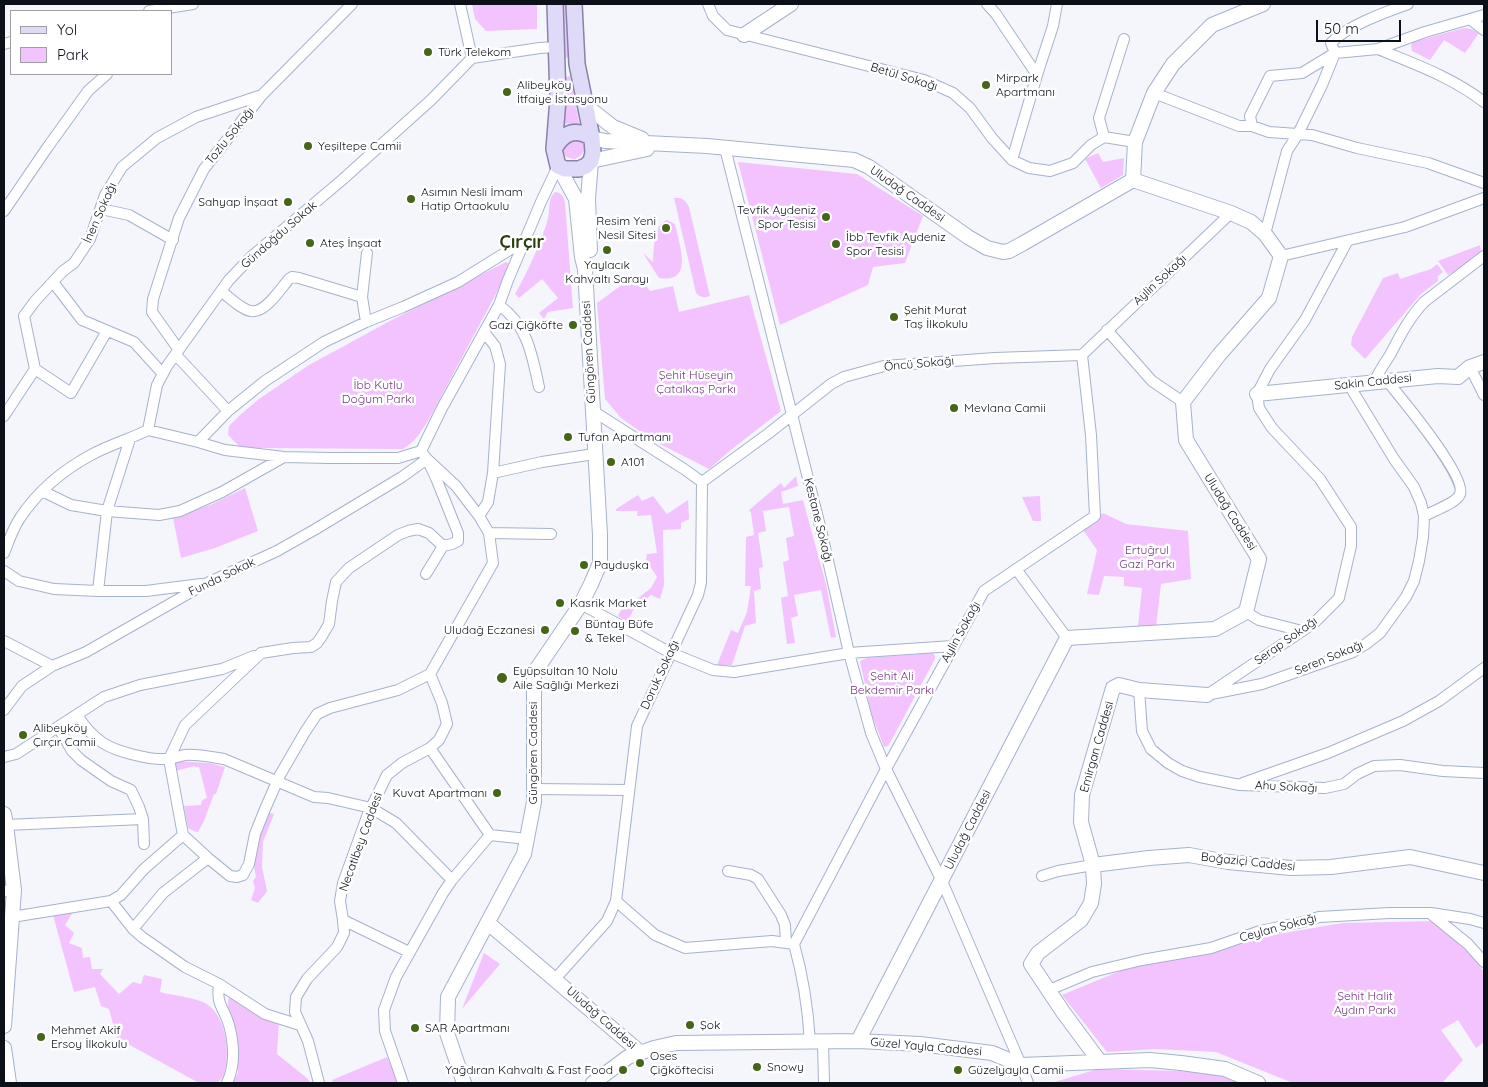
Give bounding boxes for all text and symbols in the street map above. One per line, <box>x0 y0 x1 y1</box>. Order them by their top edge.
legend <box>10 10 172 75</box>
scale bar <box>1318 10 1403 42</box>
text: 50 m <box>1324 19 1359 38</box>
text: Yol <box>57 20 77 39</box>
text: Park <box>57 45 89 64</box>
place label: Türk Telekom <box>438 45 511 59</box>
marker: Türk Telekom <box>422 46 434 58</box>
street label: Betül Sokağı <box>869 60 939 94</box>
place label: Mirpark Apartmanı <box>996 71 1055 99</box>
place label: Alibeyköy İtfaiye İstasyonu <box>517 78 608 106</box>
marker: Mirpark Apartmanı <box>980 79 992 91</box>
marker: Alibeyköy İtfaiye İstasyonu <box>501 86 513 98</box>
street label: Tozlu Sokağı <box>203 105 257 167</box>
place label: Yeşiltepe Camii <box>318 139 401 153</box>
marker: Yeşiltepe Camii <box>302 140 314 152</box>
street label: Uludağ Caddesi <box>867 163 947 225</box>
street label: İnen Sokağı <box>80 181 120 245</box>
place label: Asımın Nesli İmam Hatip Ortaokulu <box>421 185 523 213</box>
marker: Asımın Nesli İmam Hatip Ortaokulu <box>405 193 417 205</box>
place label: Sahyap İnşaat <box>198 195 278 209</box>
marker: Sahyap İnşaat <box>282 196 294 208</box>
street label: Gündoğdu Sokak <box>238 198 320 272</box>
place label: Tevfik Aydeniz Spor Tesisi <box>737 203 816 231</box>
marker: Tevfik Aydeniz Spor Tesisi <box>820 211 832 223</box>
place label: Resim Yeni Nesil Sitesi <box>596 214 656 242</box>
marker: Resim Yeni Nesil Sitesi <box>660 222 672 234</box>
place label: İbb Tevfik Aydeniz Spor Tesisi <box>846 230 946 258</box>
district label: Çırçır <box>500 232 544 254</box>
place label: Ateş İnşaat <box>320 236 382 250</box>
marker: Ateş İnşaat <box>304 237 316 249</box>
marker: İbb Tevfik Aydeniz Spor Tesisi <box>830 238 842 250</box>
marker: Yaylacık Kahvaltı Sarayı <box>601 244 613 256</box>
street label: Aylin Sokağı <box>1130 252 1190 308</box>
place label: Yaylacık Kahvaltı Sarayı <box>565 258 649 286</box>
street label: Güngören Caddesi <box>579 300 599 404</box>
place label: Şehit Murat Taş İlkokulu <box>904 303 968 331</box>
marker: Şehit Murat Taş İlkokulu <box>888 311 900 323</box>
place label: Gazi Çiğköfte <box>489 318 563 332</box>
marker: Gazi Çiğköfte <box>567 319 579 331</box>
street label: Öncü Sokağı <box>883 354 955 374</box>
park label: Şehit Hüseyin Çatalkaş Parkı <box>656 368 736 396</box>
street label: Sakin Caddesi <box>1334 371 1412 393</box>
park label: İbb Kutlu Doğum Parkı <box>342 378 414 406</box>
place label: Mevlana Camii <box>964 401 1046 415</box>
marker: Mevlana Camii <box>948 402 960 414</box>
place label: Tufan Apartmanı <box>578 430 671 444</box>
marker: Tufan Apartmanı <box>562 431 574 443</box>
place label: A101 <box>621 455 645 469</box>
marker: A101 <box>605 456 617 468</box>
street label: Uludağ Caddesi <box>1201 471 1259 553</box>
street label: Kestane Sokağı <box>801 476 835 564</box>
park label: Ertuğrul Gazi Parkı <box>1119 543 1175 571</box>
street label: Funda Sokak <box>186 555 258 599</box>
place label: Payduşka <box>594 558 649 572</box>
marker: Payduşka <box>578 559 590 571</box>
place label: Kasrik Market <box>570 596 647 610</box>
marker: Kasrik Market <box>554 597 566 609</box>
street label: Aylin Sokağı <box>938 599 984 665</box>
street label: Serap Sokağı <box>1252 614 1320 668</box>
place label: Büntay Büfe & Tekel <box>585 617 653 645</box>
place label: Uludağ Eczanesi <box>444 623 535 637</box>
marker: Uludağ Eczanesi <box>539 624 551 636</box>
marker: Büntay Büfe & Tekel <box>569 625 581 637</box>
street label: Doruk Sokağı <box>638 638 682 712</box>
street label: Seren Sokağı <box>1293 638 1365 678</box>
place label: Eyüpsultan 10 Nolu Aile Sağlığı Merkezi <box>513 664 619 692</box>
park label: Şehit Ali Bekdemir Parkı <box>850 669 934 697</box>
marker: Eyüpsultan 10 Nolu Aile Sağlığı Merkezi <box>495 671 509 685</box>
street label: Emirgan Caddesi <box>1077 700 1117 794</box>
street label: Güngören Caddesi <box>526 702 540 804</box>
place label: Alibeyköy Çırçır Camii <box>33 721 96 749</box>
marker: Alibeyköy Çırçır Camii <box>17 729 29 741</box>
street label: Ahu Sokağı <box>1254 778 1318 796</box>
place label: Kuvat Apartmanı <box>393 786 487 800</box>
marker: Kuvat Apartmanı <box>491 787 503 799</box>
street label: Uludağ Caddesi <box>942 788 994 872</box>
street label: Necatibey Caddesi <box>336 791 386 893</box>
street label: Boğaziçi Caddesi <box>1200 850 1296 874</box>
street label: Ceylan Sokağı <box>1238 911 1318 945</box>
street label: Uludağ Caddesi <box>563 984 639 1052</box>
park label: Şehit Halit Aydın Parkı <box>1334 989 1396 1017</box>
place label: Şok <box>700 1018 720 1032</box>
marker: Şok <box>684 1019 696 1031</box>
place label: SAR Apartmanı <box>425 1021 510 1035</box>
marker: SAR Apartmanı <box>409 1022 421 1034</box>
place label: Mehmet Akif Ersoy İlkokulu <box>51 1023 127 1051</box>
marker: Mehmet Akif Ersoy İlkokulu <box>35 1031 47 1043</box>
street label: Güzel Yayla Caddesi <box>870 1035 982 1059</box>
place label: Oses Çiğköftecisi <box>650 1049 714 1077</box>
marker: Oses Çiğköftecisi <box>634 1057 646 1069</box>
place label: Snowy <box>767 1060 804 1074</box>
marker: Snowy <box>751 1061 763 1073</box>
place label: Yağdıran Kahvaltı & Fast Food <box>445 1063 613 1077</box>
place label: Güzelyayla Camii <box>968 1063 1064 1077</box>
marker: Yağdıran Kahvaltı & Fast Food <box>617 1064 629 1076</box>
marker: Güzelyayla Camii <box>952 1064 964 1076</box>

